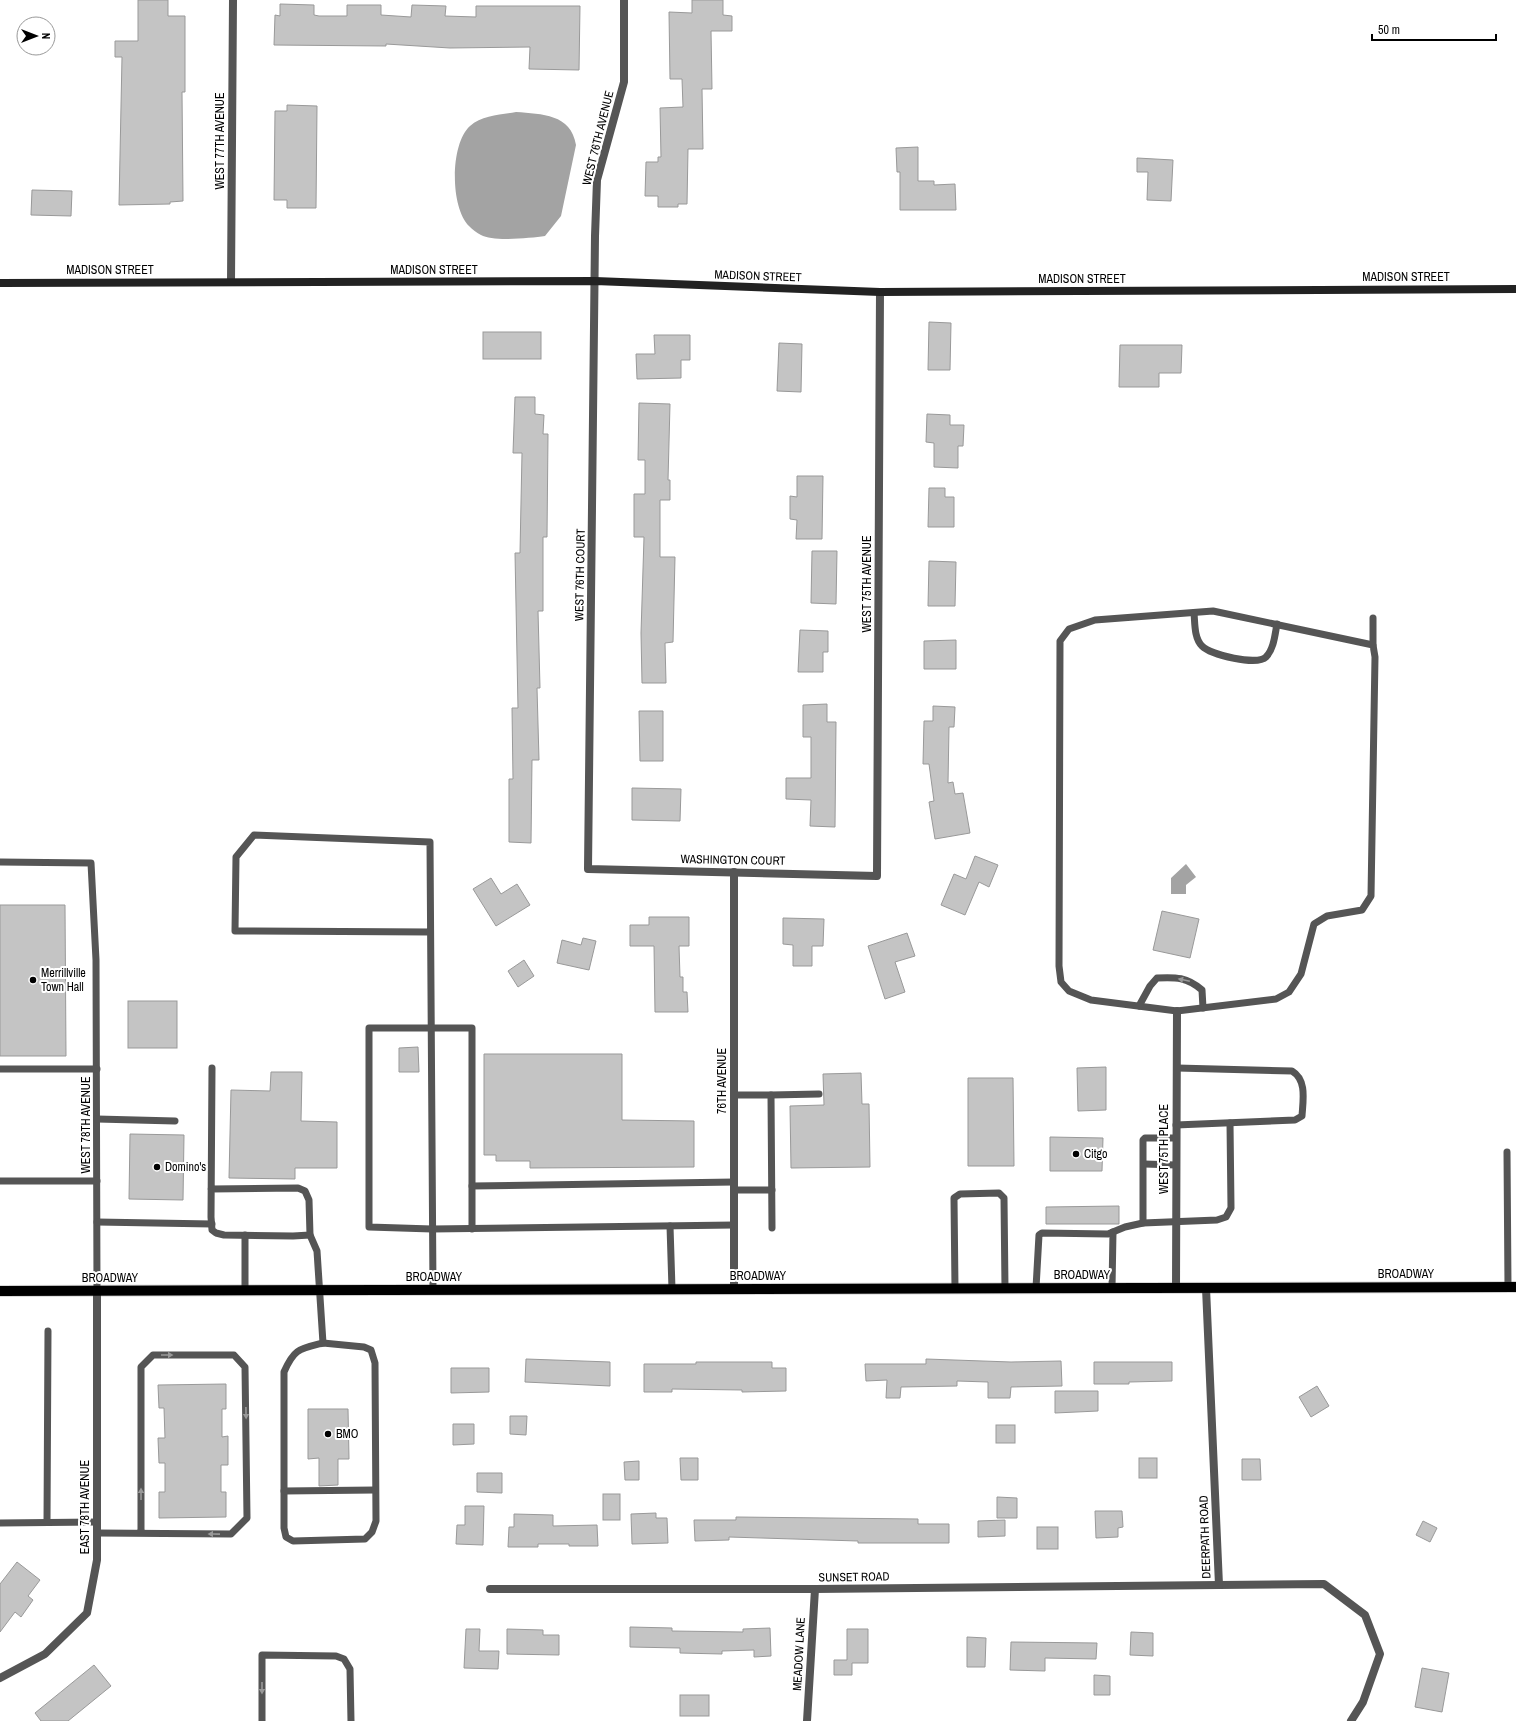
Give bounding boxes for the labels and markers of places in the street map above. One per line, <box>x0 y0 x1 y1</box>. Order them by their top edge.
place label: Merrillville Town Hall <box>41 965 86 995</box>
marker: Merrillville Town Hall <box>28 975 38 985</box>
place label: Citgo <box>1084 1146 1108 1162</box>
marker: Citgo <box>1071 1149 1081 1159</box>
place label: Domino's <box>165 1159 206 1175</box>
marker: Domino's <box>152 1162 162 1172</box>
place label: BMO <box>336 1426 359 1442</box>
marker: BMO <box>323 1429 333 1439</box>

